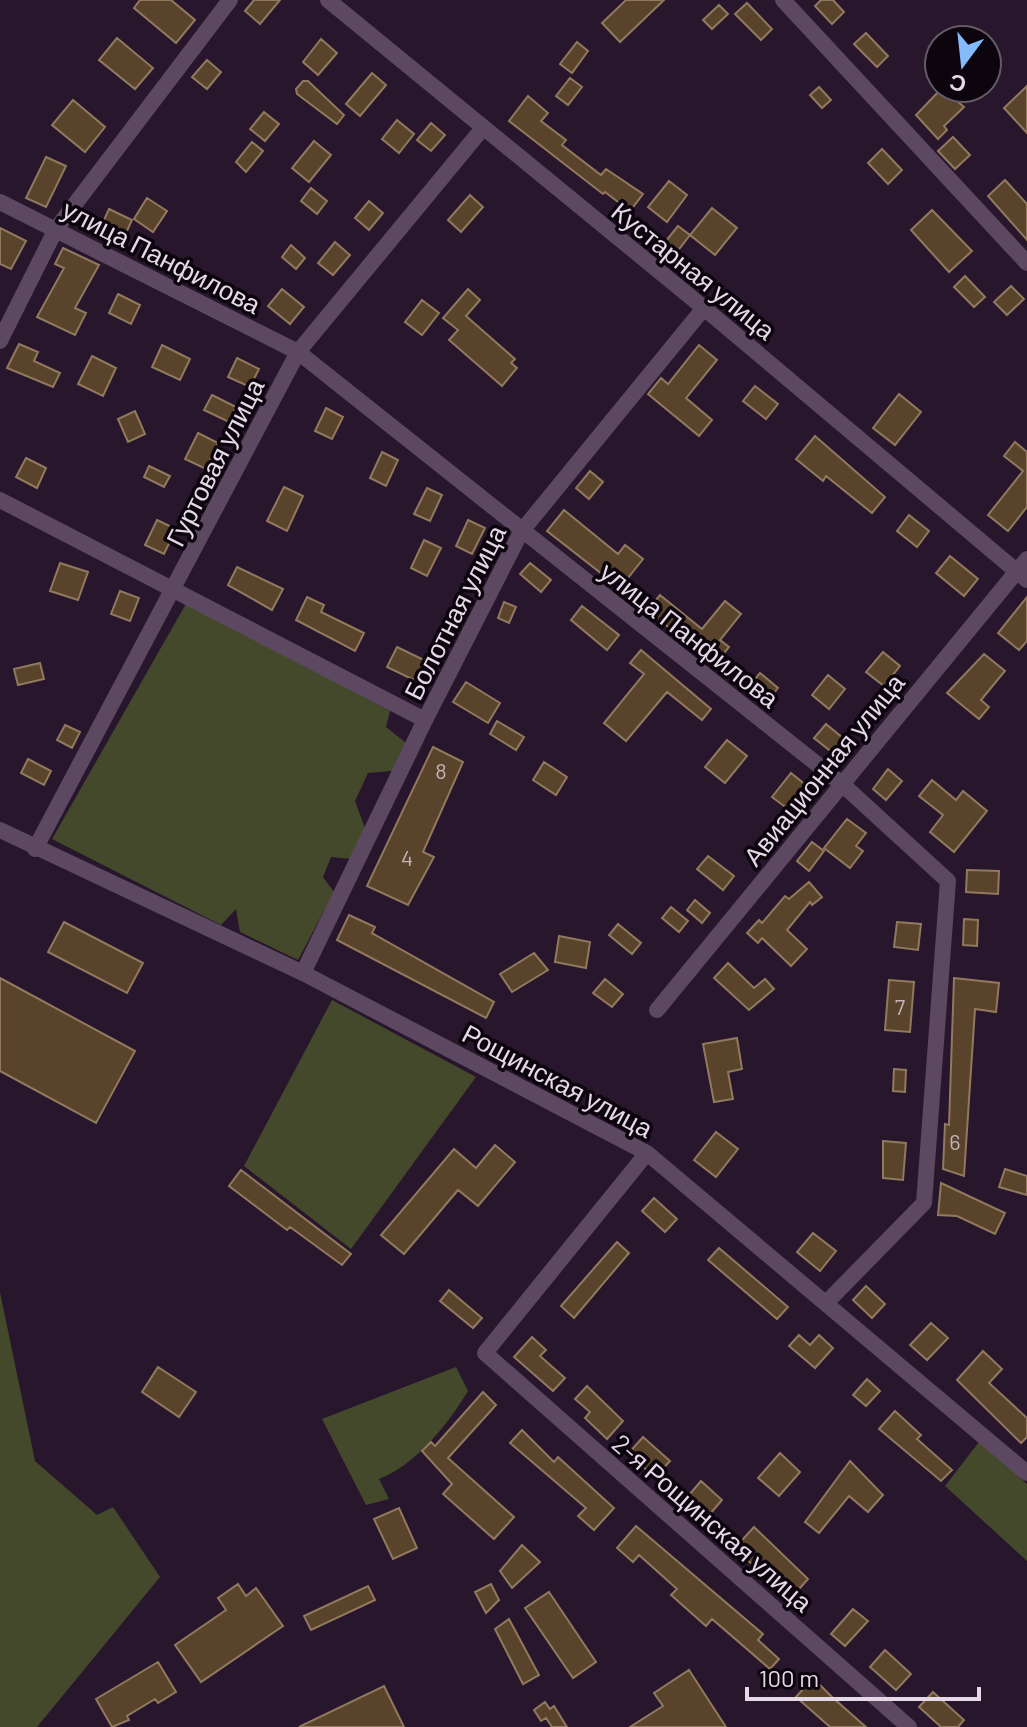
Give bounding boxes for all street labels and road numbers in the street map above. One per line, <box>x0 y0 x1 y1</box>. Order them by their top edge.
street label: улица Панфилова <box>58 193 267 320</box>
street label: Кустарная улица <box>606 195 782 346</box>
street label: Гуртовая улица <box>158 373 270 551</box>
street label: Болотная улица <box>397 519 512 704</box>
street label: улица Панфилова <box>595 555 786 714</box>
street label: Авиационная улица <box>736 666 910 871</box>
street label: Рощинская улица <box>458 1017 659 1143</box>
street label: 2-я Рощинская улица <box>607 1427 820 1618</box>

